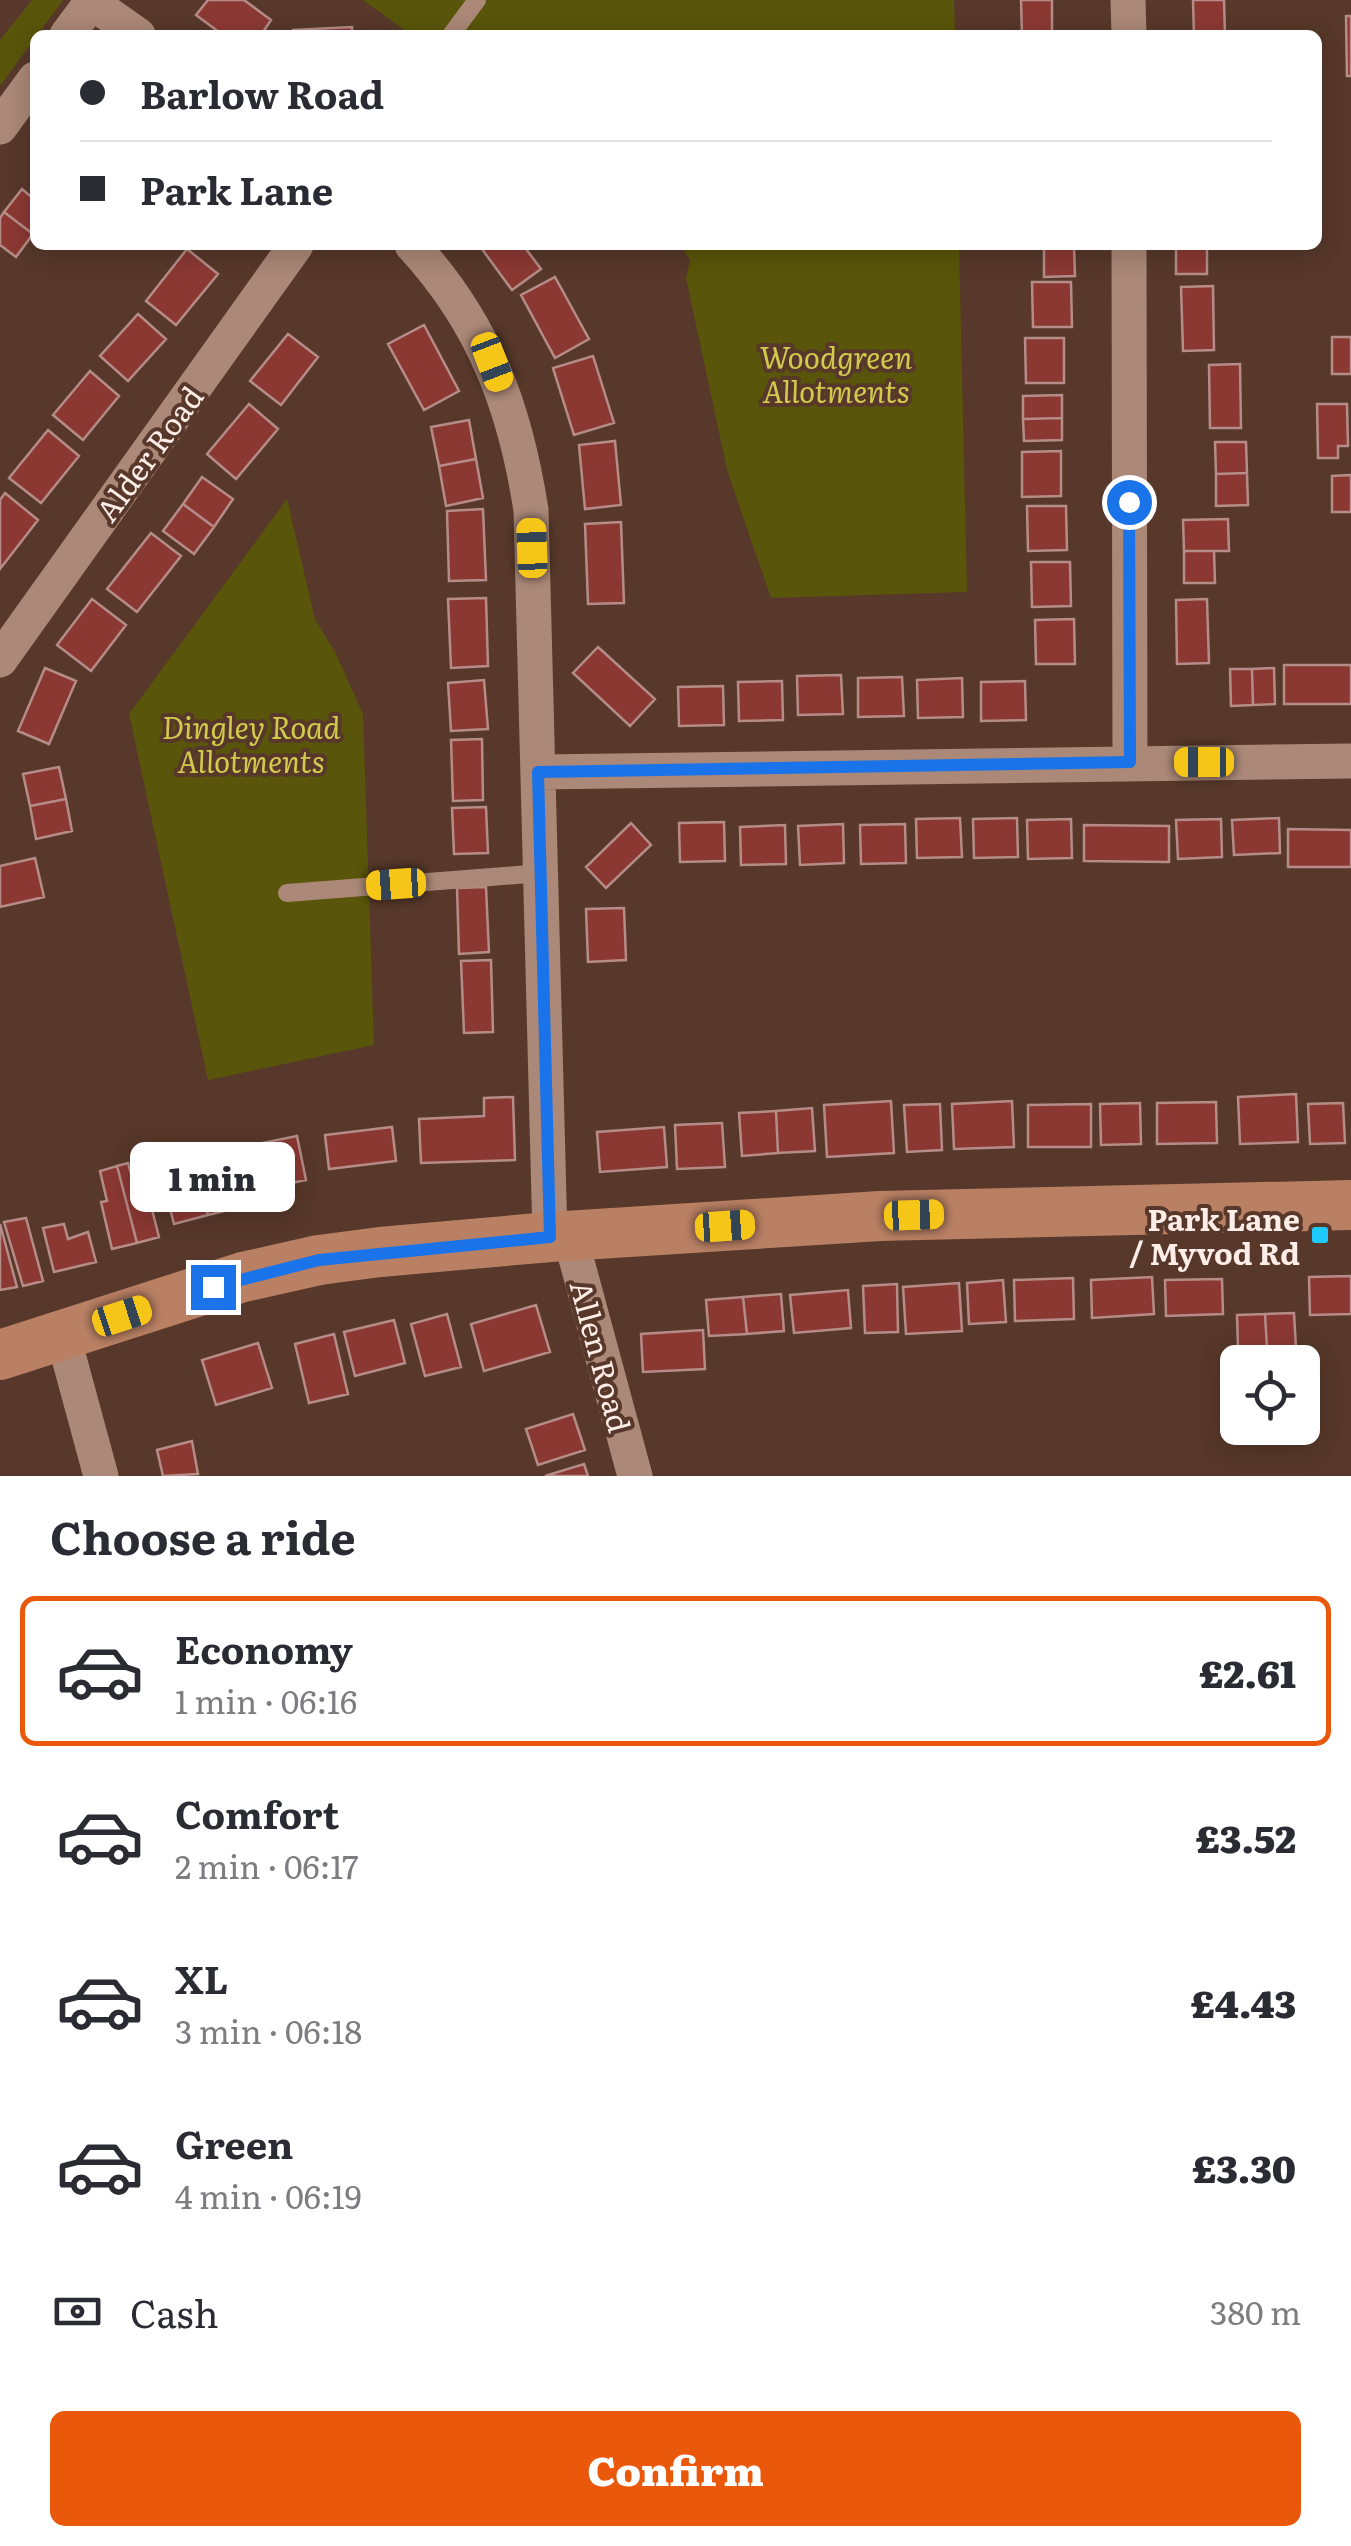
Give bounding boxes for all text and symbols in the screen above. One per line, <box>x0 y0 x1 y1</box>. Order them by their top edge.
text: Barlow Road <box>140 64 384 121</box>
text: Park Lane <box>140 160 333 217</box>
car <box>467 329 517 395</box>
park label: Woodgreen Allotments <box>760 334 912 412</box>
street label: Alder Road <box>84 376 212 530</box>
route start <box>1107 480 1152 525</box>
car <box>516 517 548 579</box>
park label: Dingley Road Allotments <box>162 704 341 782</box>
car <box>1174 747 1234 777</box>
car <box>365 867 427 901</box>
callout: 1 min <box>130 1142 296 1212</box>
text: 1 min <box>169 1153 256 1201</box>
place label: Park Lane / Myvod Rd <box>1129 1196 1300 1274</box>
car <box>883 1199 945 1231</box>
car <box>694 1209 756 1243</box>
marker: Park Lane / Myvod Rd <box>1309 1224 1331 1246</box>
route end <box>191 1265 236 1310</box>
street label: Allen Road <box>561 1275 643 1437</box>
car <box>89 1292 155 1340</box>
map controls <box>1220 1345 1320 1445</box>
button: locate <box>1220 1345 1320 1445</box>
text: Choose a ride <box>50 1502 356 1569</box>
text: Economy <box>175 1619 353 1676</box>
icon: car <box>55 1626 145 1716</box>
text: £2.61 <box>1199 1643 1296 1700</box>
text: 1 min · 06:16 <box>175 1676 357 1724</box>
text: Comfort <box>175 1784 339 1841</box>
icon: car <box>55 1791 145 1881</box>
text: £3.52 <box>1196 1808 1296 1865</box>
text: 2 min · 06:17 <box>175 1841 359 1889</box>
text: XL <box>175 1949 228 2006</box>
icon: car <box>55 1956 145 2046</box>
text: £4.43 <box>1191 1973 1296 2030</box>
text: 3 min · 06:18 <box>175 2006 362 2054</box>
text: Green <box>175 2114 293 2171</box>
icon: car <box>55 2121 145 2211</box>
text: £3.30 <box>1192 2138 1296 2195</box>
text: 4 min · 06:19 <box>175 2171 361 2219</box>
text: Cash <box>130 2283 219 2340</box>
icon: cash <box>50 2284 105 2339</box>
text: 380 m <box>1210 2287 1301 2335</box>
button: Confirm <box>50 2411 1301 2526</box>

